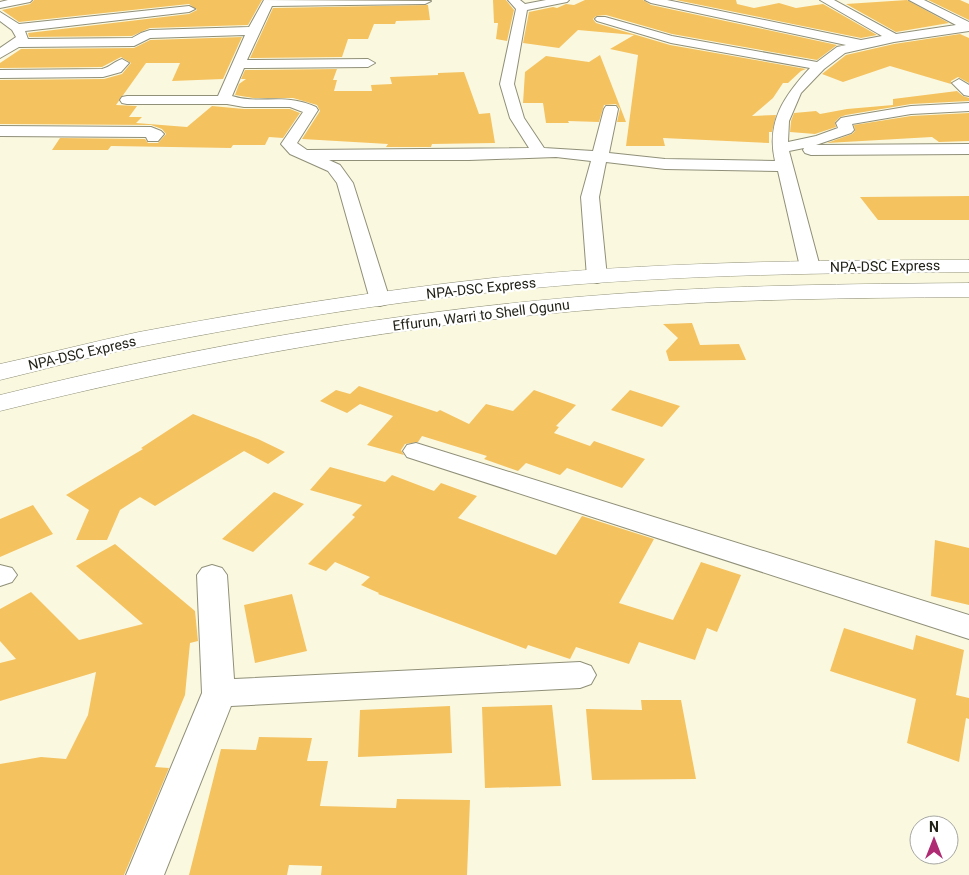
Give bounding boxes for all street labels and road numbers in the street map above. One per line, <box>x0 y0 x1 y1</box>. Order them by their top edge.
street label: NPA-DSC Express <box>830 257 940 275</box>
street label: NPA-DSC Express <box>425 274 537 302</box>
street label: Effurun, Warri to Shell Ogunu <box>392 296 570 334</box>
street label: NPA-DSC Express <box>27 333 137 373</box>

